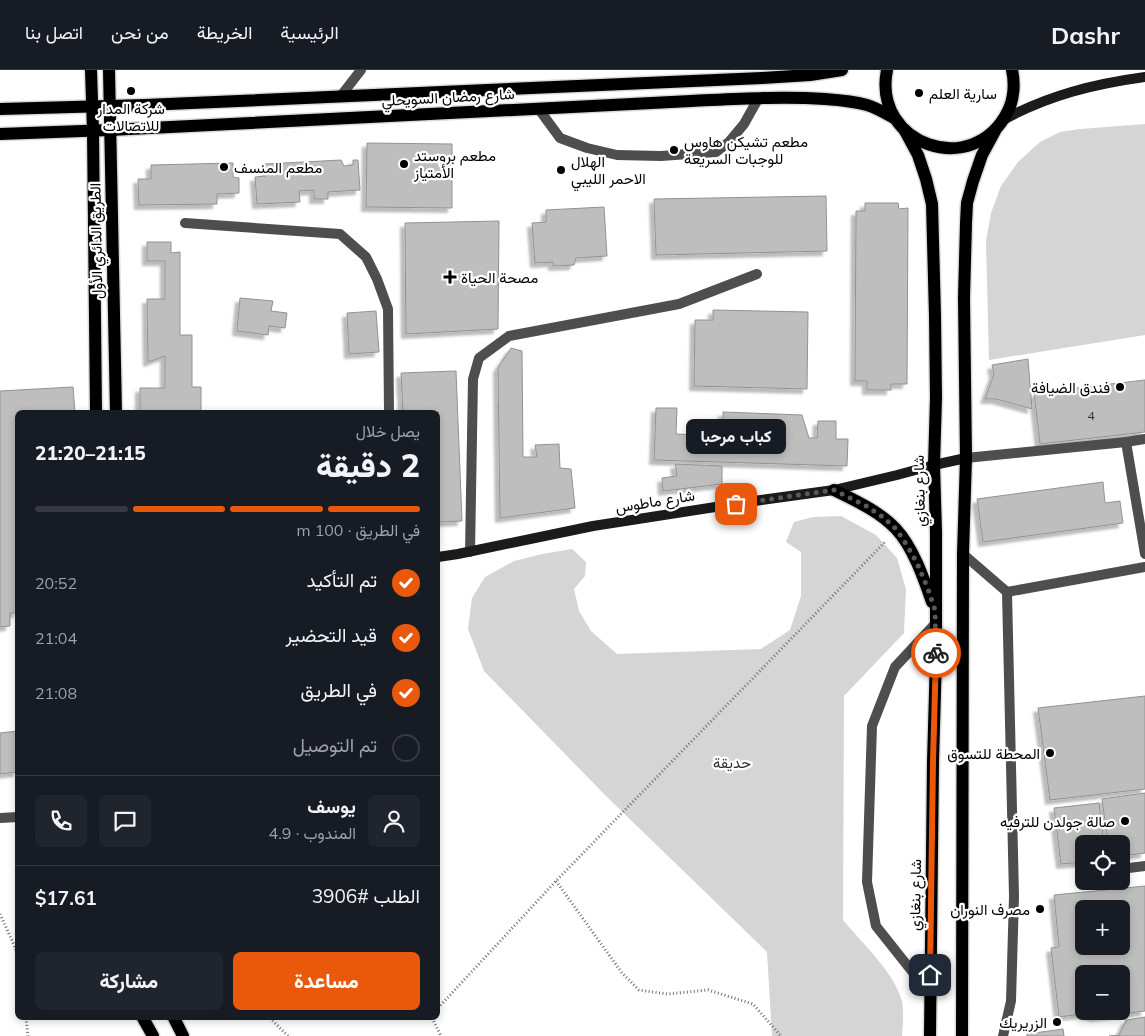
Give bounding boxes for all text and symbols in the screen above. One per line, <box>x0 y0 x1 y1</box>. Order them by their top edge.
text: Dashr <box>1051 20 1120 50</box>
text: اتصل بنا <box>25 21 83 44</box>
text: من نحن <box>111 21 169 44</box>
text: الخريطة <box>197 21 252 44</box>
text: الرئيسية <box>280 21 339 44</box>
street label: شارع رمضان السويحلي <box>381 84 516 114</box>
place label: سارية العلم <box>929 84 997 104</box>
marker: شركة المدار للاتصالات <box>125 85 137 97</box>
marker: سارية العلم <box>913 87 925 99</box>
place label: شركة المدار للاتصالات <box>96 99 165 135</box>
place label: مطعم تشيكن هاوس للوجبات السريعة <box>684 132 808 168</box>
marker: مطعم تشيكن هاوس للوجبات السريعة <box>668 144 680 156</box>
place label: مطعم بروستد الأمتياز <box>413 146 496 182</box>
place label: الهلال الاحمر الليبي <box>571 152 646 192</box>
place label: مطعم المنسف <box>234 158 322 178</box>
marker: مطعم بروستد الأمتياز <box>398 158 410 170</box>
marker: مطعم المنسف <box>218 161 230 173</box>
marker: الهلال الاحمر الليبي <box>555 164 567 176</box>
street label: الطريق الدائري الأول <box>85 183 111 299</box>
place label: مصحة الحياة <box>461 268 538 287</box>
marker: مصحة الحياة <box>443 270 457 284</box>
place label: فندق الضيافة <box>1031 378 1110 397</box>
marker: فندق الضيافة <box>1114 381 1126 393</box>
house number: 4 <box>1087 408 1095 423</box>
callout: كباب مرحبا <box>686 419 786 454</box>
text: يصل خلال <box>356 421 420 441</box>
text: كباب مرحبا <box>701 426 771 446</box>
text: 21:15–21:20 <box>35 441 146 465</box>
text: 2 دقيقة <box>316 445 420 485</box>
street label: شارع بنغازي <box>909 455 933 527</box>
pin <box>715 483 757 525</box>
street label: شارع ماطوس <box>614 485 697 519</box>
icon: bag <box>722 490 750 518</box>
text: في الطريق · 100 m <box>296 520 420 540</box>
text: تم التأكيد <box>307 568 377 592</box>
icon: check <box>392 569 420 597</box>
text: 20:52 <box>35 573 77 593</box>
text: قيد التحضير <box>286 623 377 647</box>
icon: check <box>392 624 420 652</box>
text: 21:04 <box>35 628 77 648</box>
courier <box>911 628 961 678</box>
icon: bike <box>922 639 950 667</box>
text: في الطريق <box>300 678 377 702</box>
icon: check <box>392 679 420 707</box>
text: 21:08 <box>35 683 77 703</box>
text: تم التوصيل <box>293 733 377 757</box>
place label: المحطة للتسوق <box>947 744 1040 763</box>
marker: المحطة للتسوق <box>1044 747 1056 759</box>
park label: حديقة <box>713 753 751 772</box>
text: يوسف <box>307 794 356 818</box>
button: phone <box>35 795 87 847</box>
button: chat <box>99 795 151 847</box>
button: person <box>368 795 420 847</box>
place label: صالة جولدن للترفيه <box>1000 812 1115 831</box>
marker: صالة جولدن للترفيه <box>1119 815 1131 827</box>
text: المندوب · 4.9 <box>269 823 356 843</box>
map controls <box>1075 835 1130 1020</box>
button: locate <box>1075 835 1130 890</box>
street label: شارع بنغازي <box>905 859 929 931</box>
text: الطلب #3906 <box>312 884 420 908</box>
text: $17.61 <box>35 886 97 910</box>
place label: مصرف النوران <box>950 900 1030 919</box>
button: + <box>1075 900 1130 955</box>
marker: مصرف النوران <box>1034 903 1046 915</box>
button: مشاركة <box>35 952 223 1010</box>
button: مساعدة <box>233 952 420 1010</box>
pin <box>909 954 951 996</box>
icon: home <box>916 961 944 989</box>
button: − <box>1075 965 1130 1020</box>
place label: الزريريك <box>999 1013 1047 1032</box>
marker: الزريريك <box>1051 1016 1063 1028</box>

